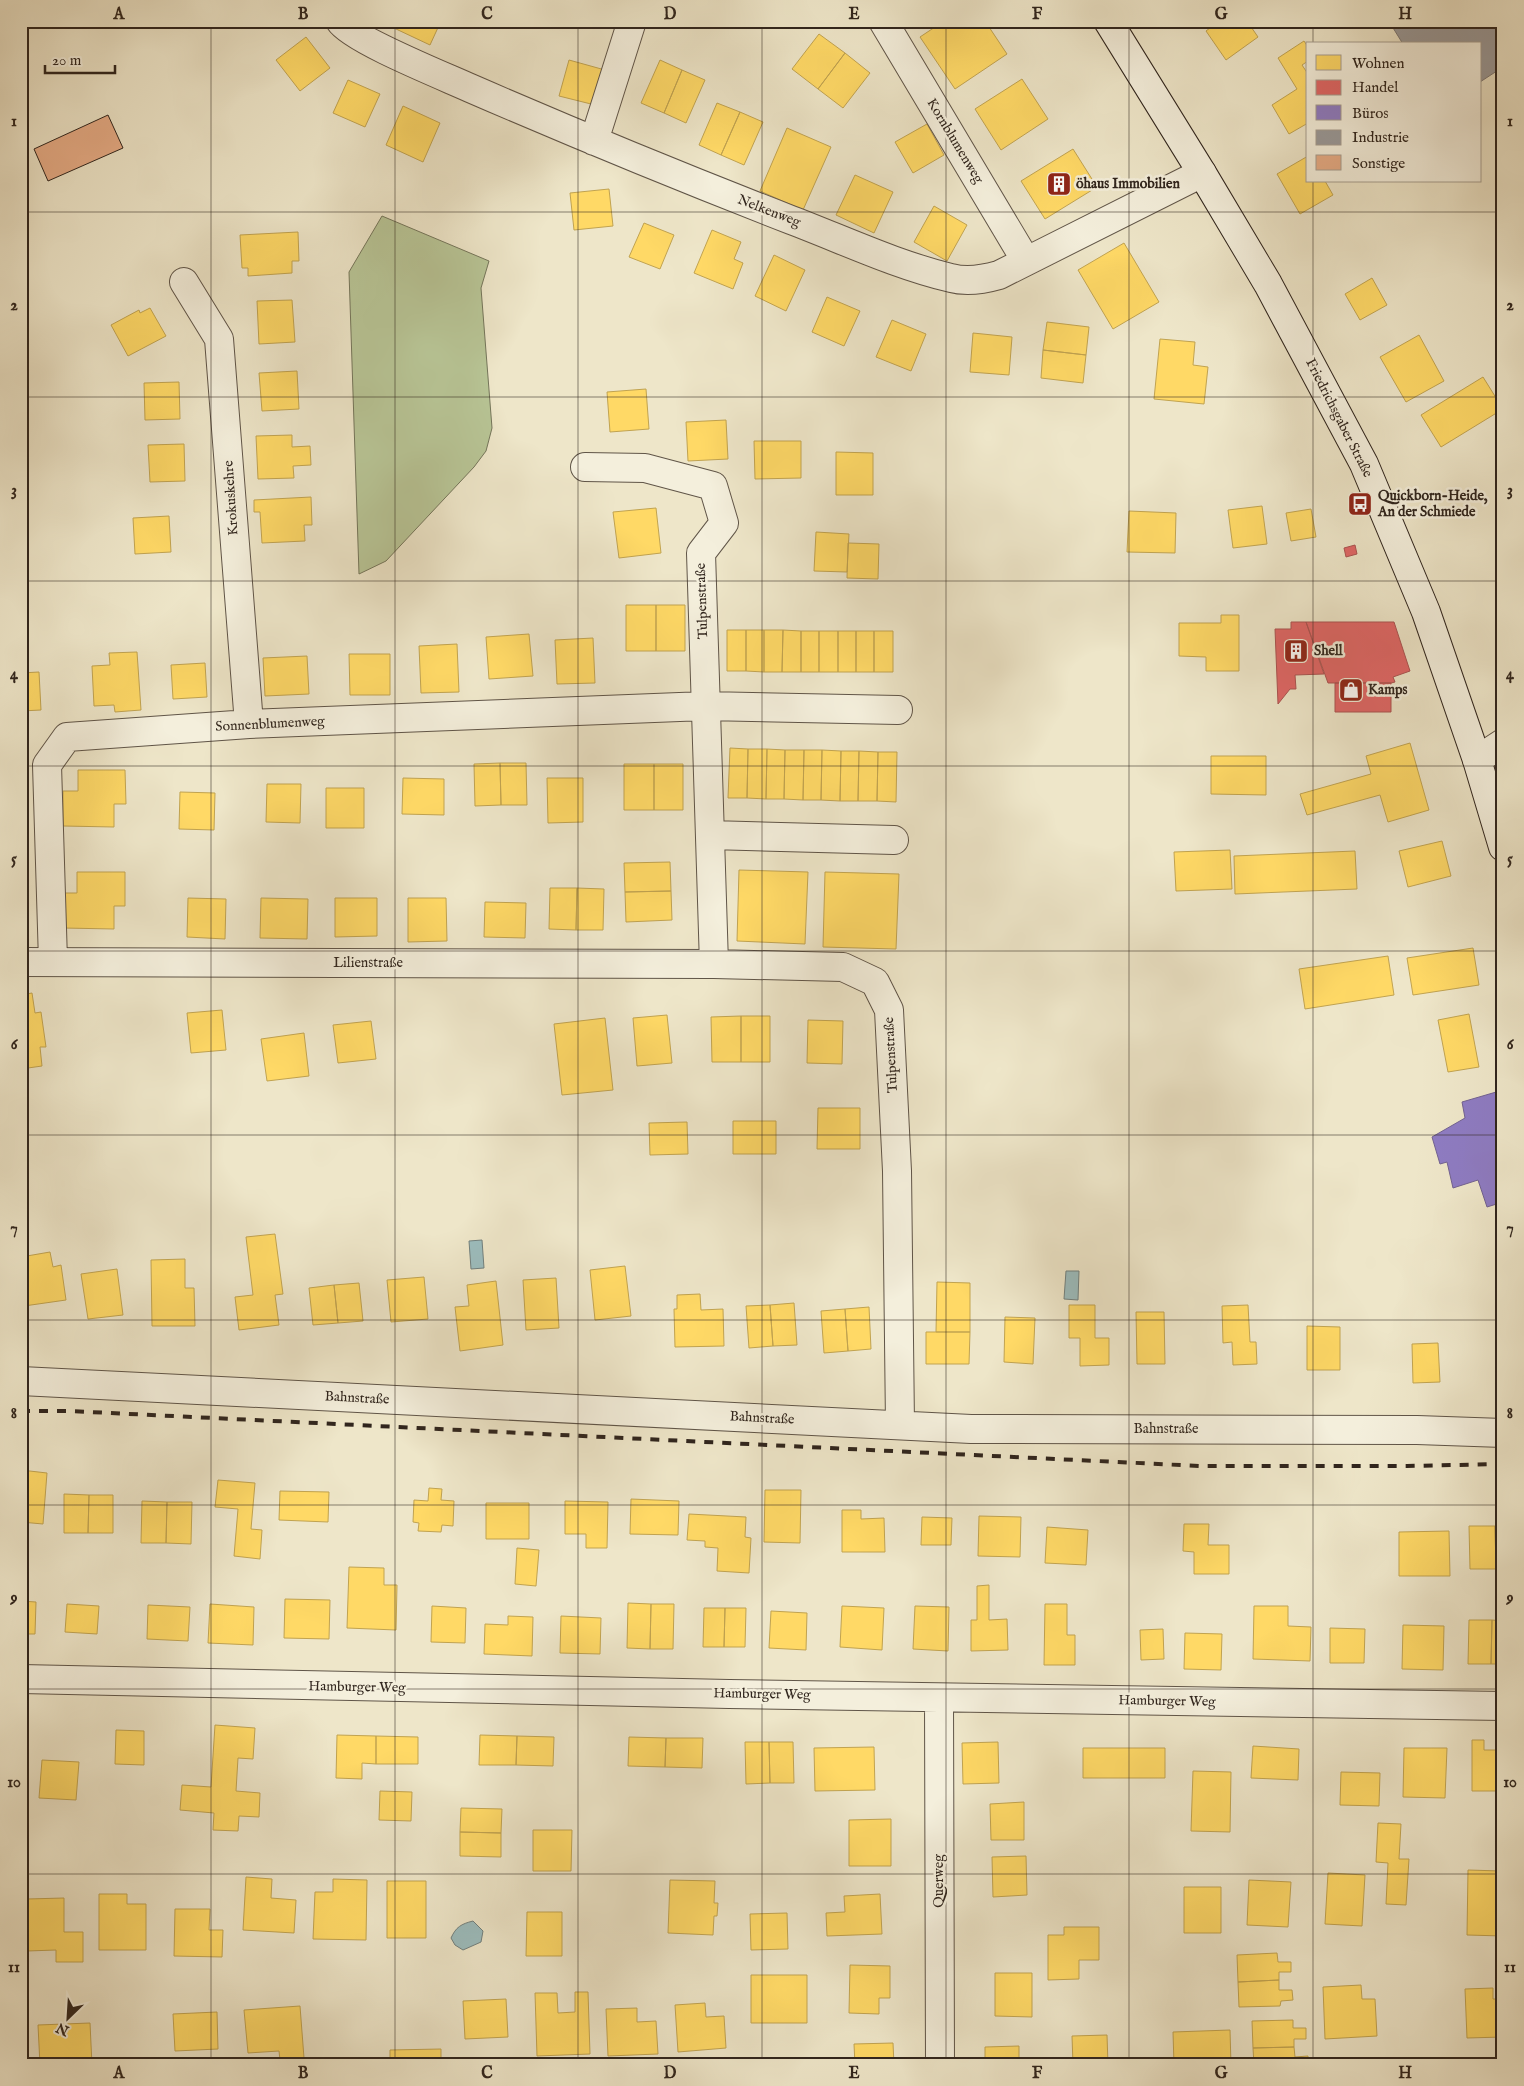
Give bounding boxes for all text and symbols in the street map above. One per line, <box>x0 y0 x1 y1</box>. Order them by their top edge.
text: A <box>113 5 126 25</box>
text: B <box>298 5 309 25</box>
text: C <box>481 5 493 25</box>
text: D <box>664 5 677 25</box>
text: E <box>848 5 860 25</box>
text: F <box>1032 5 1043 25</box>
text: G <box>1215 5 1228 25</box>
text: H <box>1398 5 1412 25</box>
scale bar <box>45 42 115 74</box>
legend <box>1306 42 1482 182</box>
text: 20 m <box>52 51 82 70</box>
text: Wohnen <box>1352 54 1404 73</box>
text: Handel <box>1352 78 1399 97</box>
street label: Kornblumenweg <box>923 95 988 187</box>
text: Büros <box>1352 104 1389 123</box>
text: 1 <box>11 112 17 132</box>
text: 1 <box>1507 112 1513 132</box>
text: Industrie <box>1352 128 1409 147</box>
text: Sonstige <box>1352 154 1405 173</box>
building icon: öhaus Immobilien <box>1046 171 1072 197</box>
place label: öhaus Immobilien <box>1076 175 1180 193</box>
street label: Nelkenweg <box>735 191 804 231</box>
text: 2 <box>10 296 18 316</box>
text: 2 <box>1506 296 1514 316</box>
street label: Friedrichsgaber Straße <box>1301 355 1377 481</box>
street label: Krokuskehre <box>219 459 243 536</box>
text: 3 <box>11 481 17 501</box>
text: 3 <box>1507 481 1513 501</box>
place label: Quickborn-Heide, An der Schmiede <box>1377 487 1488 521</box>
bus stop icon: Quickborn-Heide, An der Schmiede <box>1347 491 1373 517</box>
street label: Tulpenstraße <box>692 562 712 639</box>
building icon: Shell <box>1283 638 1309 664</box>
place label: Shell <box>1314 642 1344 660</box>
text: 4 <box>10 665 19 685</box>
text: 4 <box>1506 665 1515 685</box>
shop icon: Kamps <box>1338 677 1364 703</box>
place label: Kamps <box>1368 681 1408 699</box>
street label: Sonnenblumenweg <box>215 712 326 736</box>
text: 5 <box>11 850 17 870</box>
text: 5 <box>1507 850 1513 870</box>
street label: Lilienstraße <box>333 954 403 972</box>
street label: Tulpenstraße <box>880 1016 902 1093</box>
text: 6 <box>11 1035 19 1055</box>
text: 6 <box>1507 1035 1515 1055</box>
text: 7 <box>10 1219 18 1239</box>
text: 7 <box>1506 1219 1514 1239</box>
street label: Bahnstraße <box>324 1387 390 1409</box>
text: 8 <box>11 1404 17 1424</box>
text: 8 <box>1507 1404 1513 1424</box>
street label: Bahnstraße <box>729 1407 795 1429</box>
street label: Bahnstraße <box>1134 1420 1199 1438</box>
text: 9 <box>10 1589 18 1609</box>
text: 9 <box>1506 1589 1514 1609</box>
street label: Hamburger Weg <box>308 1677 406 1697</box>
street label: Hamburger Weg <box>713 1684 811 1704</box>
street label: Hamburger Weg <box>1118 1691 1216 1711</box>
text: 10 <box>7 1773 21 1793</box>
text: 10 <box>1503 1773 1517 1793</box>
street label: Querweg <box>930 1854 948 1908</box>
text: 11 <box>8 1958 20 1978</box>
text: 11 <box>1504 1958 1516 1978</box>
north arrow <box>42 1994 92 2044</box>
text: N <box>54 2018 73 2040</box>
text: A <box>113 2064 126 2084</box>
text: B <box>298 2064 309 2084</box>
text: C <box>481 2064 493 2084</box>
text: D <box>664 2064 677 2084</box>
text: E <box>848 2064 860 2084</box>
text: F <box>1032 2064 1043 2084</box>
text: G <box>1215 2064 1228 2084</box>
text: H <box>1398 2064 1412 2084</box>

